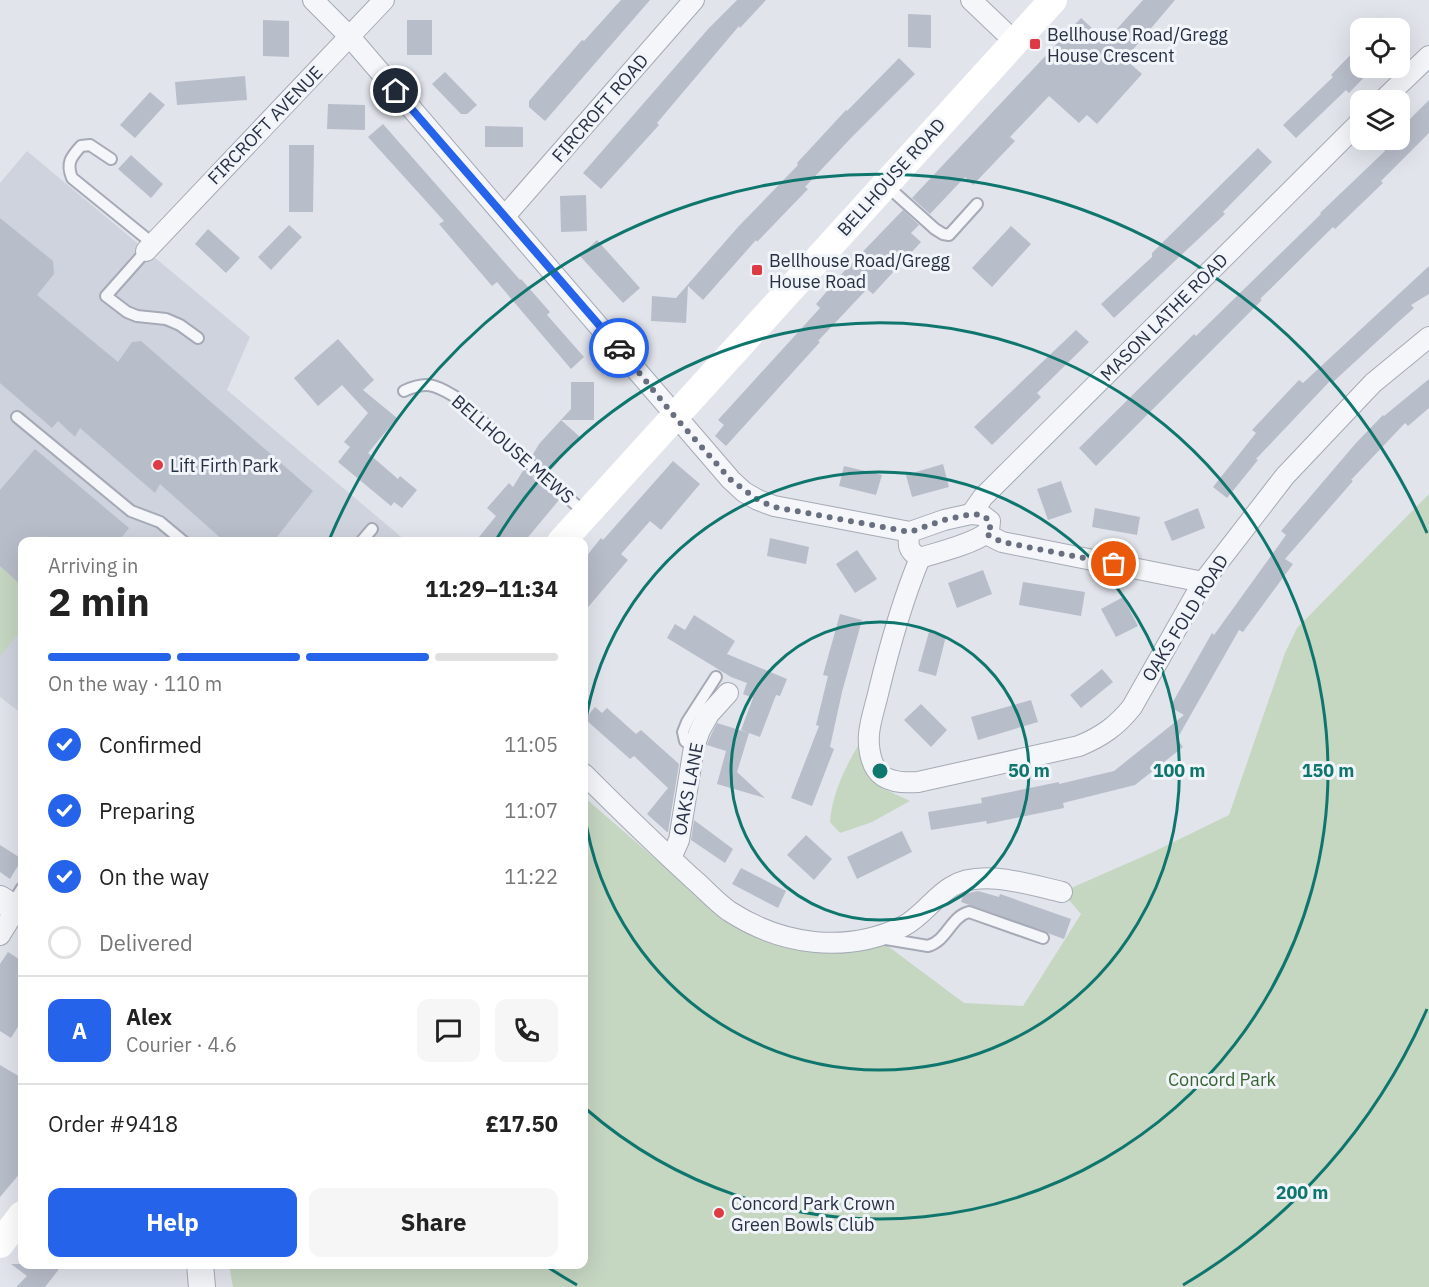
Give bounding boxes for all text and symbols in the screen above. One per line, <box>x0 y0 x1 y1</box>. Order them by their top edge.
map controls <box>1350 18 1410 150</box>
button: locate <box>1350 18 1410 78</box>
place label: Bellhouse Road/Gregg House Crescent <box>1047 23 1228 67</box>
marker: Bellhouse Road/Gregg House Crescent <box>1028 37 1042 51</box>
street label: FIRCROFT ROAD <box>547 49 653 167</box>
street label: FIRCROFT AVENUE <box>202 61 328 189</box>
pin <box>370 65 421 116</box>
icon: home <box>379 74 412 107</box>
button: layers <box>1350 90 1410 150</box>
street label: BELLHOUSE ROAD <box>832 113 950 241</box>
street label: MASON LATHE ROAD <box>1095 248 1233 386</box>
place label: Bellhouse Road/Gregg House Road <box>769 249 950 293</box>
marker: Bellhouse Road/Gregg House Road <box>750 263 764 277</box>
courier <box>589 318 649 378</box>
icon: car <box>603 332 636 365</box>
street label: BELLHOUSE MEWS <box>447 390 579 508</box>
place label: Lift Firth Park <box>170 454 279 477</box>
marker: Lift Firth Park <box>151 458 165 472</box>
pin <box>1088 538 1139 589</box>
icon: bag <box>1097 547 1130 580</box>
street label: OAKS FOLD ROAD <box>1137 550 1233 686</box>
text: Arriving in <box>48 552 138 579</box>
text: 11:29–11:34 <box>425 574 558 603</box>
text: 2 min <box>48 576 150 627</box>
text: On the way · 110 m <box>48 670 222 697</box>
icon: check <box>48 728 81 761</box>
text: Confirmed <box>99 730 202 759</box>
text: 11:05 <box>504 731 558 758</box>
street label: OAKS LANE <box>668 741 708 837</box>
text: 50 m <box>1008 759 1050 782</box>
text: 100 m <box>1153 759 1205 782</box>
text: 150 m <box>1302 759 1354 782</box>
centre of rings <box>870 761 890 781</box>
icon: check <box>48 794 81 827</box>
text: Preparing <box>99 796 194 825</box>
text: 11:07 <box>504 797 558 824</box>
icon: check <box>48 860 81 893</box>
text: On the way <box>99 862 209 891</box>
text: 11:22 <box>504 863 558 890</box>
text: Delivered <box>99 928 193 957</box>
button: chat <box>417 999 480 1062</box>
button: phone <box>495 999 558 1062</box>
text: Alex <box>126 1002 172 1031</box>
text: A <box>72 1016 87 1045</box>
text: Courier · 4.6 <box>126 1031 237 1058</box>
park label: Concord Park <box>1168 1068 1277 1091</box>
text: Order #9418 <box>48 1109 178 1138</box>
text: £17.50 <box>486 1109 558 1138</box>
text: 200 m <box>1276 1181 1328 1204</box>
button: Help <box>48 1188 297 1257</box>
button: Share <box>309 1188 558 1257</box>
place label: Concord Park Crown Green Bowls Club <box>731 1192 895 1236</box>
marker: Concord Park Crown Green Bowls Club <box>712 1206 726 1220</box>

